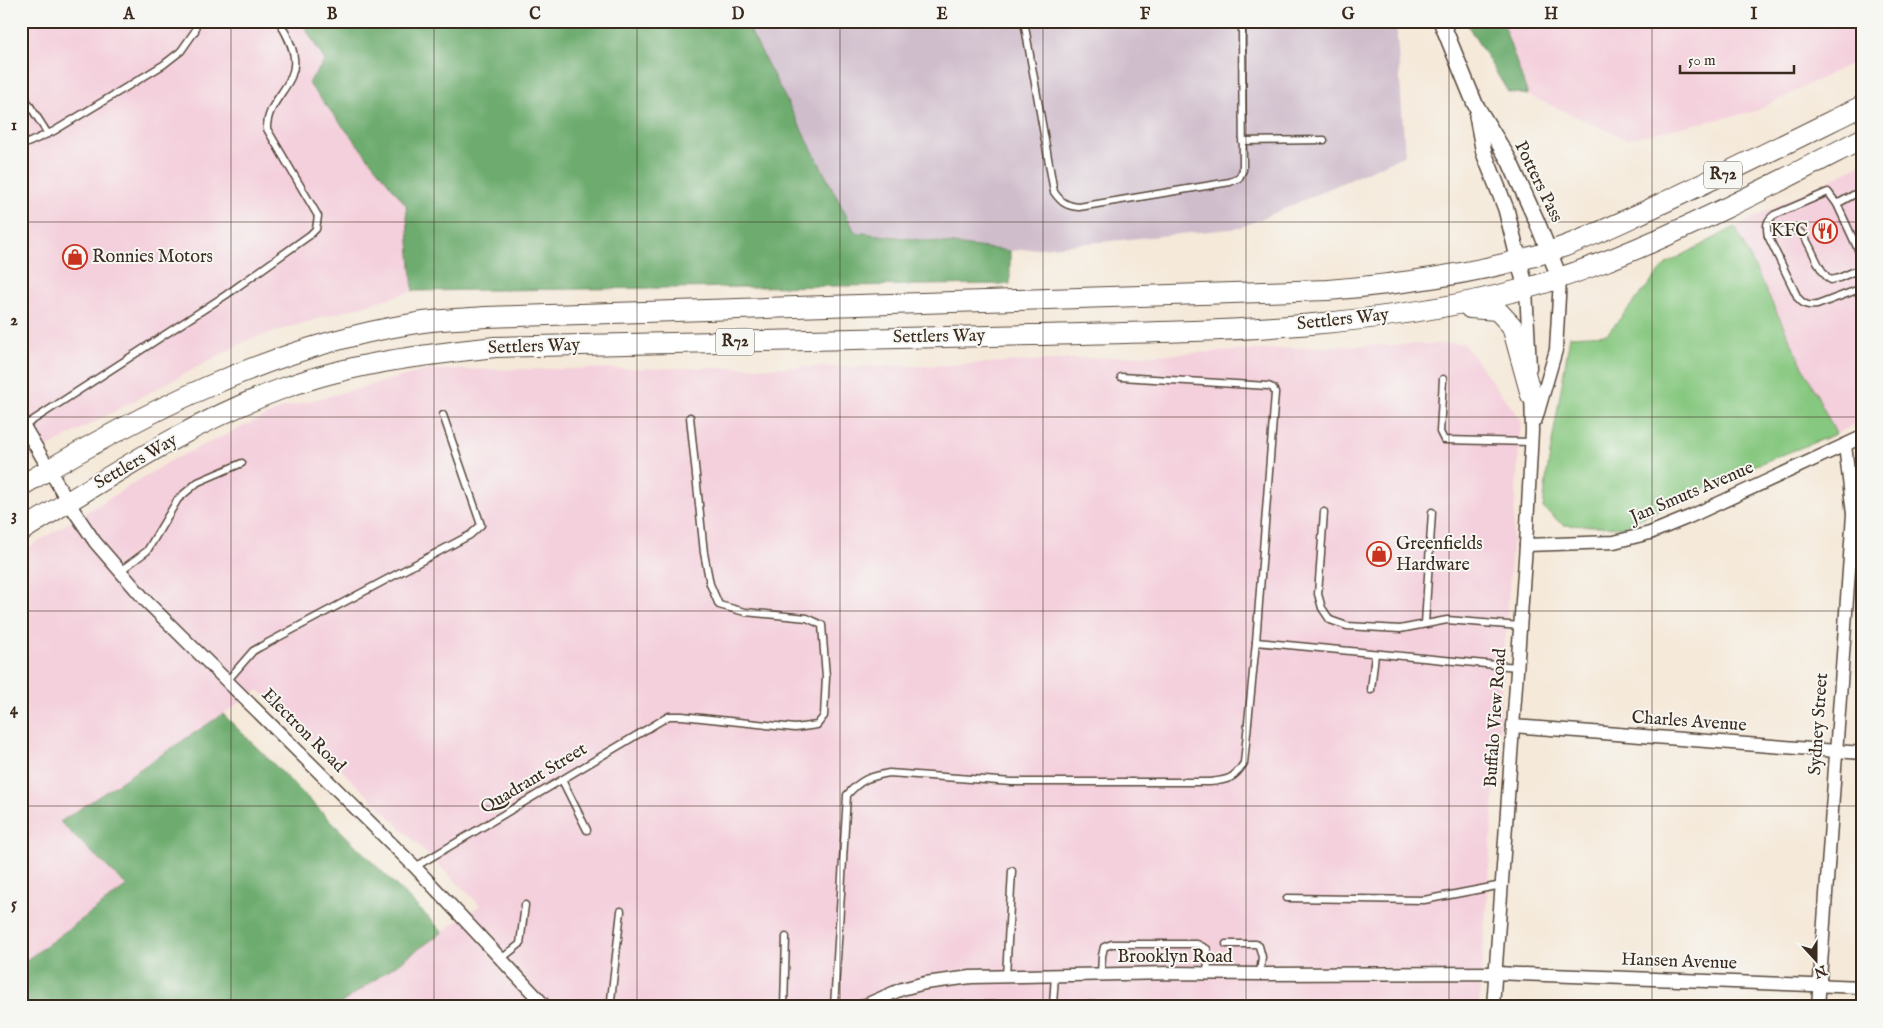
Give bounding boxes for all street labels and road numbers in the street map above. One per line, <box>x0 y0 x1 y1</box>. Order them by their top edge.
street label: Potters Pass <box>1508 137 1568 227</box>
road number: R72 <box>1704 162 1742 188</box>
street label: Settlers Way <box>1296 304 1390 336</box>
street label: Settlers Way <box>893 325 985 349</box>
road number: R72 <box>716 328 754 356</box>
street label: Settlers Way <box>487 334 581 360</box>
street label: Settlers Way <box>90 429 182 495</box>
street label: Jan Smuts Avenue <box>1625 457 1757 530</box>
street label: Buffalo View Road <box>1480 647 1512 788</box>
street label: Sydney Street <box>1804 672 1834 776</box>
street label: Electron Road <box>256 684 350 778</box>
street label: Charles Avenue <box>1631 707 1747 737</box>
street label: Quadrant Street <box>477 738 591 820</box>
street label: Brooklyn Road <box>1117 946 1233 969</box>
street label: Hansen Avenue <box>1621 948 1737 976</box>

